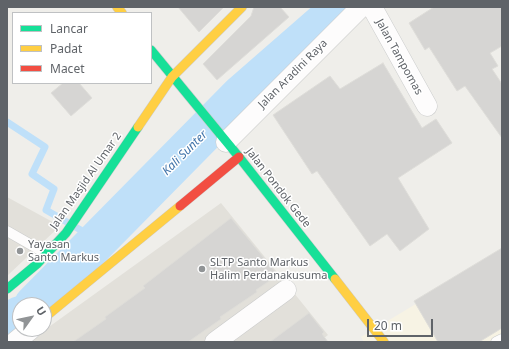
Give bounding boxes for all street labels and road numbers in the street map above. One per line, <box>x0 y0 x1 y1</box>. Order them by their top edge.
street label: Jalan Tampomas <box>373 17 425 97</box>
street label: Jalan Aradini Raya <box>256 37 330 111</box>
street label: Jalan Masjid Al Umar 2 <box>47 130 125 232</box>
street label: Jalan Pondok Gede <box>243 146 313 230</box>

